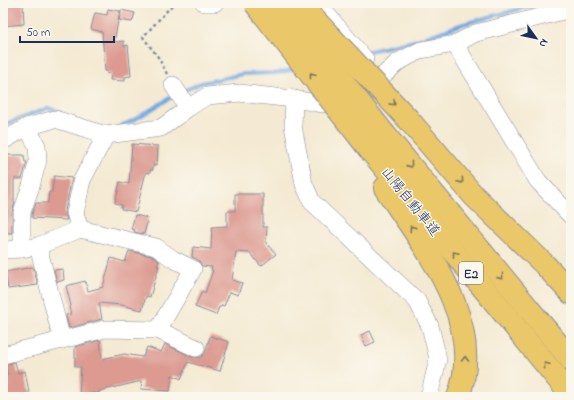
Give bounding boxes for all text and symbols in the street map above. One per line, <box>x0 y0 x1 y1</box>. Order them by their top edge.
scale bar <box>20 18 114 44</box>
north arrow <box>516 18 556 58</box>
text: 50 m <box>26 24 50 42</box>
text: N <box>535 35 552 50</box>
one-way arrow <box>309 73 316 80</box>
one-way arrow <box>388 98 396 106</box>
one-way arrow <box>405 160 412 168</box>
street label: 山陽自動車道 <box>375 163 444 241</box>
one-way arrow <box>456 176 463 183</box>
one-way arrow <box>409 225 416 232</box>
one-way arrow <box>453 251 460 258</box>
road number: E2 <box>459 262 483 284</box>
one-way arrow <box>496 272 503 279</box>
one-way arrow <box>461 356 469 362</box>
one-way arrow <box>544 363 551 370</box>

